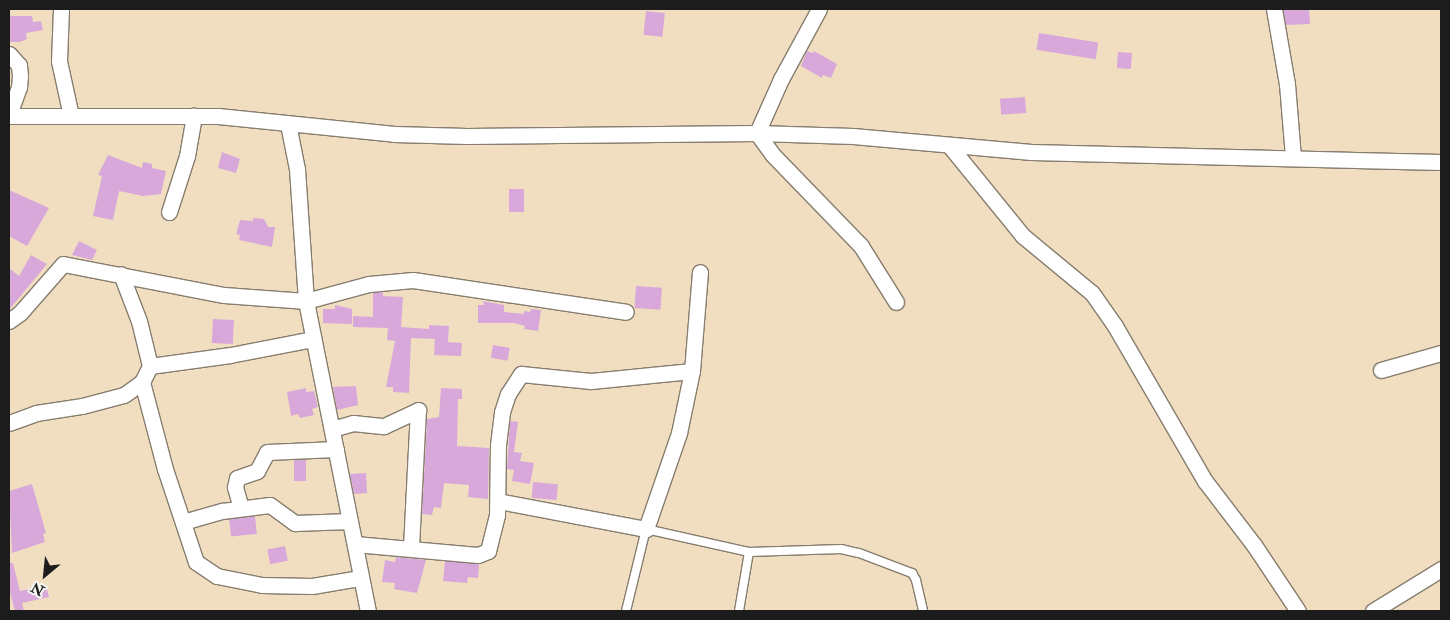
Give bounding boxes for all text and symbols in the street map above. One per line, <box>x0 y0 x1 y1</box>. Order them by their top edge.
north arrow <box>20 550 70 600</box>
text: N <box>28 578 47 599</box>

